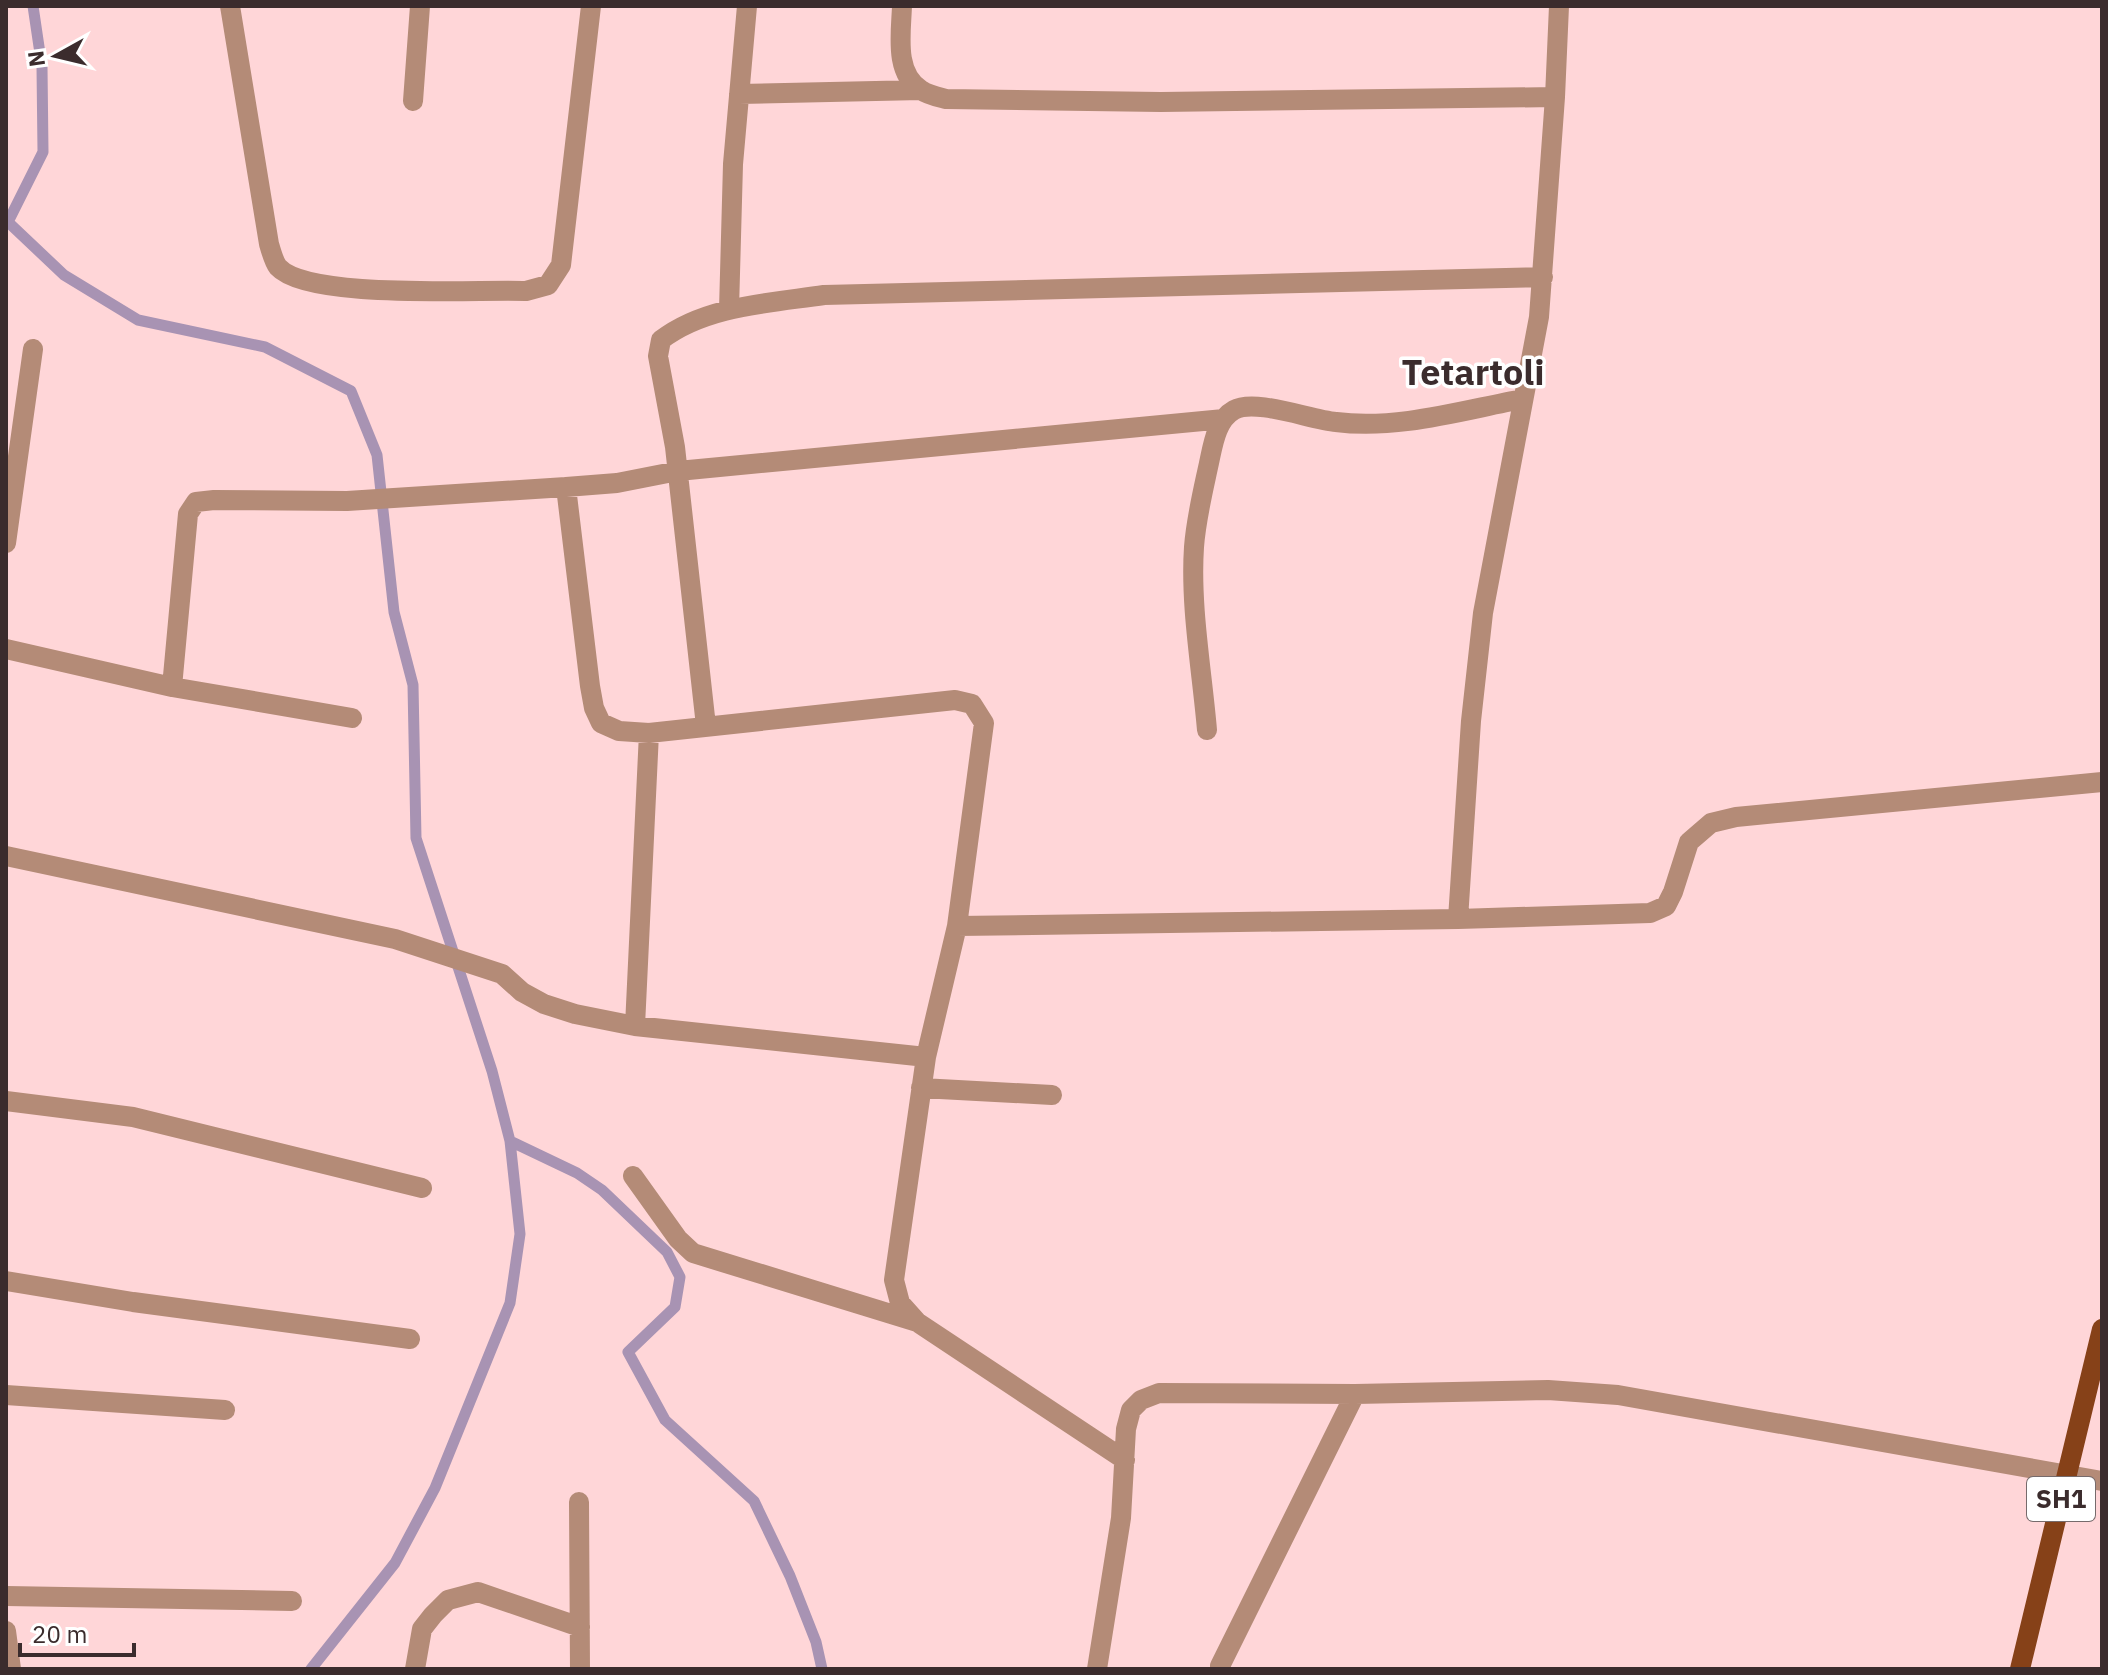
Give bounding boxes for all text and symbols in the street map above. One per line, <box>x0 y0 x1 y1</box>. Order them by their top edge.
north arrow <box>16 16 96 96</box>
text: N <box>20 49 51 69</box>
district label: Tetartoli <box>1401 348 1545 395</box>
road number: SH1 <box>2027 1477 2095 1521</box>
scale bar <box>20 1607 134 1657</box>
text: 20 m <box>32 1618 87 1650</box>

